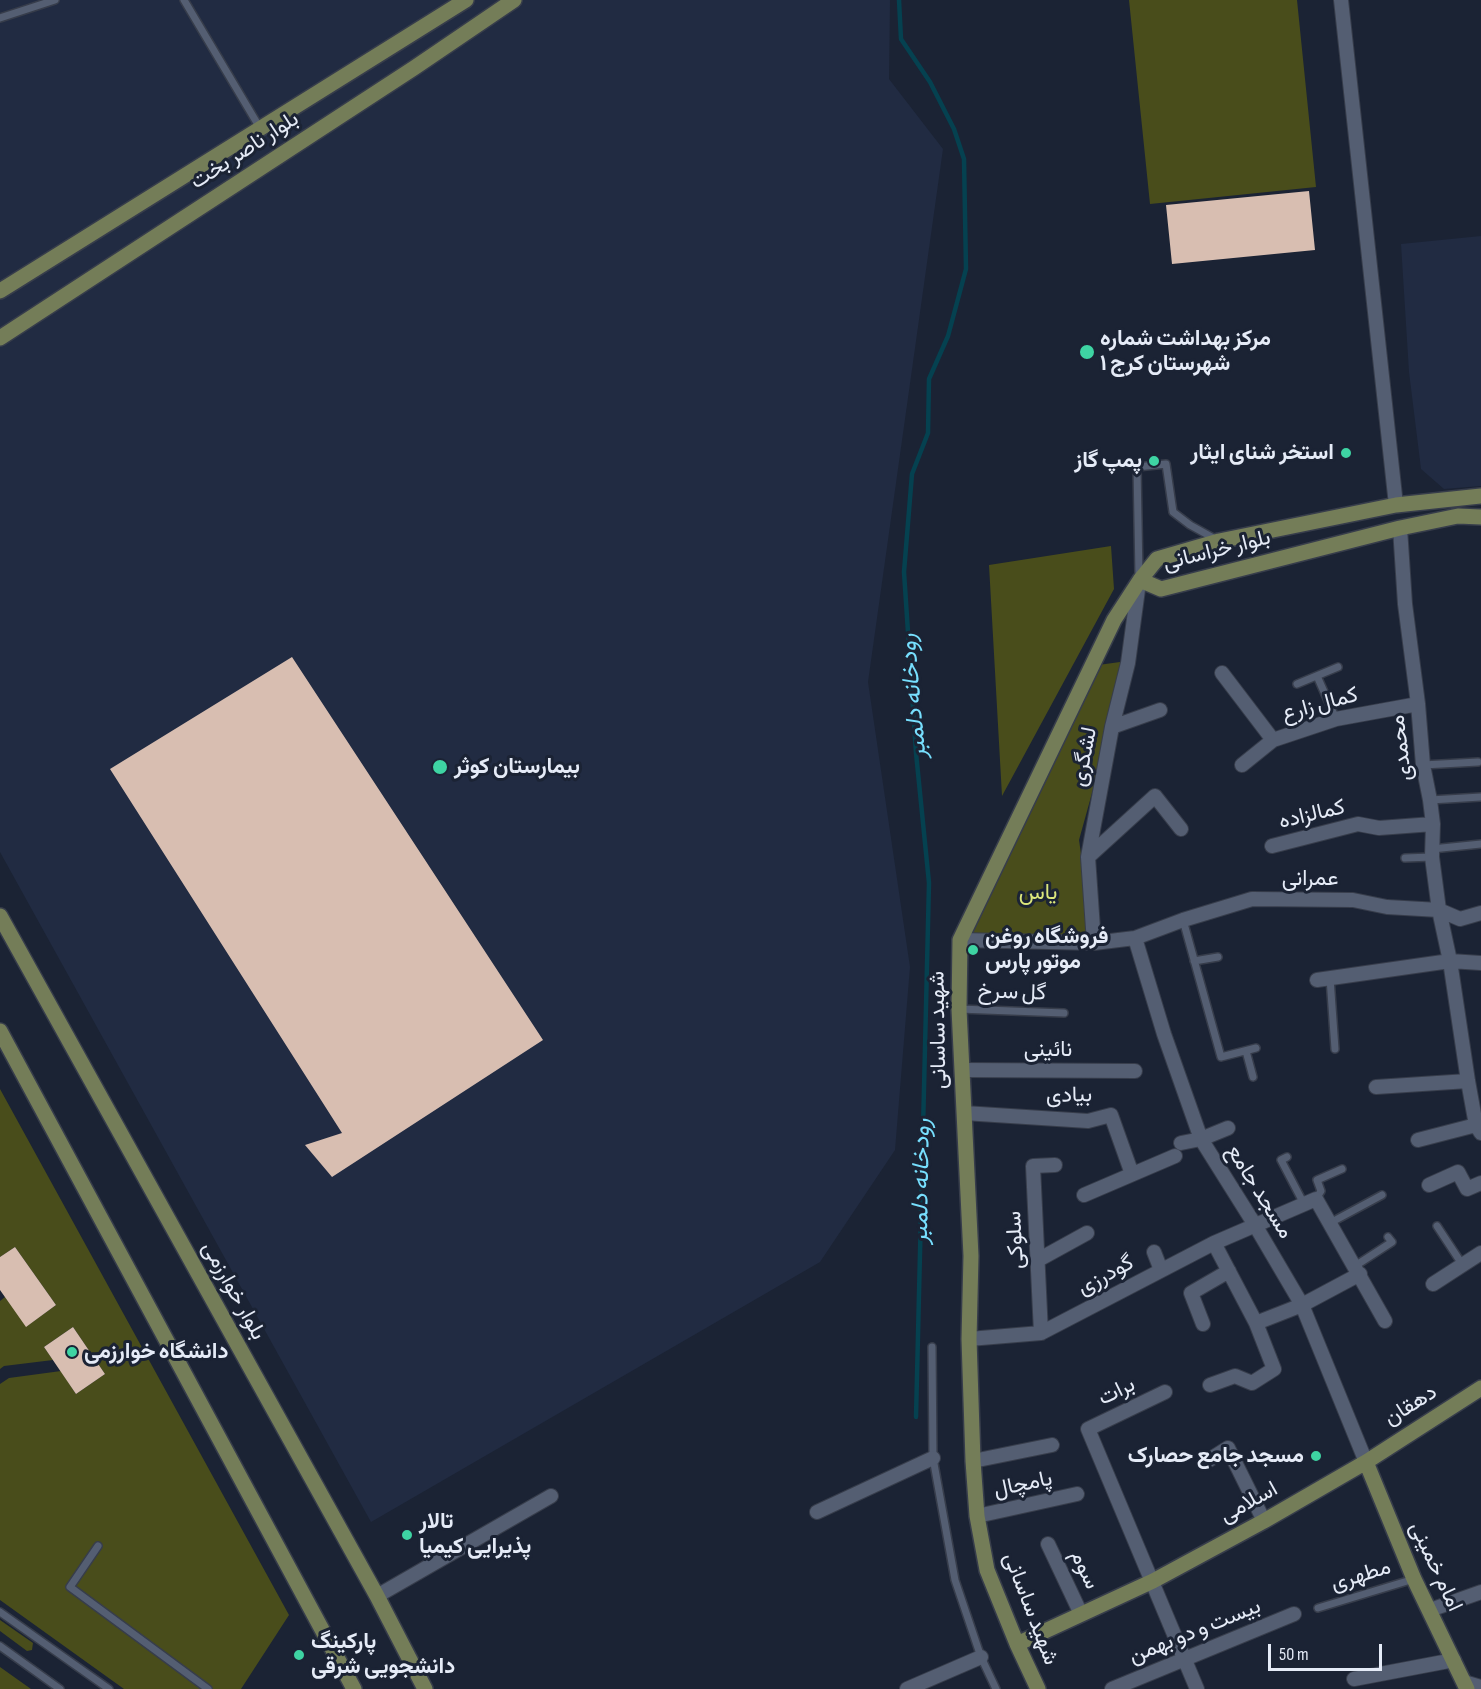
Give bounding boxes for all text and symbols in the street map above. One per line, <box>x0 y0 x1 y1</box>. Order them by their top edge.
street label: بلوار ناصر بخت <box>186 106 304 196</box>
place label: مرکز بهداشت شماره ۱ شهرستان کرج <box>1100 326 1271 378</box>
marker: مرکز بهداشت شماره ۱ شهرستان کرج <box>1078 343 1096 361</box>
place label: استخر شنای ایثار <box>1190 440 1334 466</box>
marker: استخر شنای ایثار <box>1339 446 1353 460</box>
place label: پمپ گاز <box>1074 448 1142 474</box>
marker: پمپ گاز <box>1147 454 1161 468</box>
street label: بلوار خراسانی <box>1160 525 1274 577</box>
water label: رودخانه دلمبر <box>894 632 934 760</box>
street label: کمال زارع <box>1279 682 1361 728</box>
street label: محمدی <box>1385 713 1419 783</box>
street label: لشگری <box>1066 725 1104 789</box>
place label: بیمارستان کوثر <box>454 754 580 780</box>
marker: بیمارستان کوثر <box>431 758 449 776</box>
street label: کمالزاده <box>1276 795 1348 835</box>
street label: عمرانی <box>1282 866 1338 892</box>
park label: یاس <box>1019 880 1057 906</box>
place label: فروشگاه روغن موتور پارس <box>985 924 1109 975</box>
marker: فروشگاه روغن موتور پارس <box>966 943 980 957</box>
street label: شهید ساسانی <box>925 971 953 1089</box>
street label: گل سرخ <box>977 979 1047 1007</box>
street label: نائینی <box>1024 1037 1072 1063</box>
street label: بیادی <box>1046 1082 1092 1110</box>
water label: رودخانه دلمبر <box>907 1118 937 1244</box>
street label: مسجد جامع <box>1220 1140 1298 1244</box>
street label: سلوکی <box>1001 1210 1031 1270</box>
street label: بلوار خوارزمی <box>195 1237 271 1345</box>
street label: گودرزی <box>1073 1250 1139 1302</box>
place label: دانشگاه خوارزمی <box>84 1339 228 1365</box>
marker: دانشگاه خوارزمی <box>65 1345 79 1359</box>
street label: برات <box>1094 1372 1140 1412</box>
street label: دهقان <box>1380 1380 1442 1432</box>
place label: مسجد جامع حصارک <box>1128 1443 1304 1469</box>
marker: مسجد جامع حصارک <box>1309 1449 1323 1463</box>
street label: پامچال <box>991 1466 1055 1504</box>
street label: اسلامی <box>1215 1476 1283 1530</box>
place label: تالار پذیرایی کیمیا <box>419 1509 531 1560</box>
street label: امام خمینی <box>1403 1518 1467 1616</box>
marker: تالار پذیرایی کیمیا <box>400 1528 414 1542</box>
street label: سوم <box>1064 1546 1104 1594</box>
street label: شهید ساسانی <box>996 1549 1064 1669</box>
street label: مطهری <box>1328 1554 1394 1598</box>
street label: بیست و دو بهمن <box>1125 1594 1265 1670</box>
place label: پارکینگ دانشجویی شرقی <box>311 1629 455 1681</box>
scale bar <box>1271 1632 1385 1670</box>
text: 50 m <box>1279 1644 1309 1665</box>
marker: پارکینگ دانشجویی شرقی <box>292 1648 306 1662</box>

